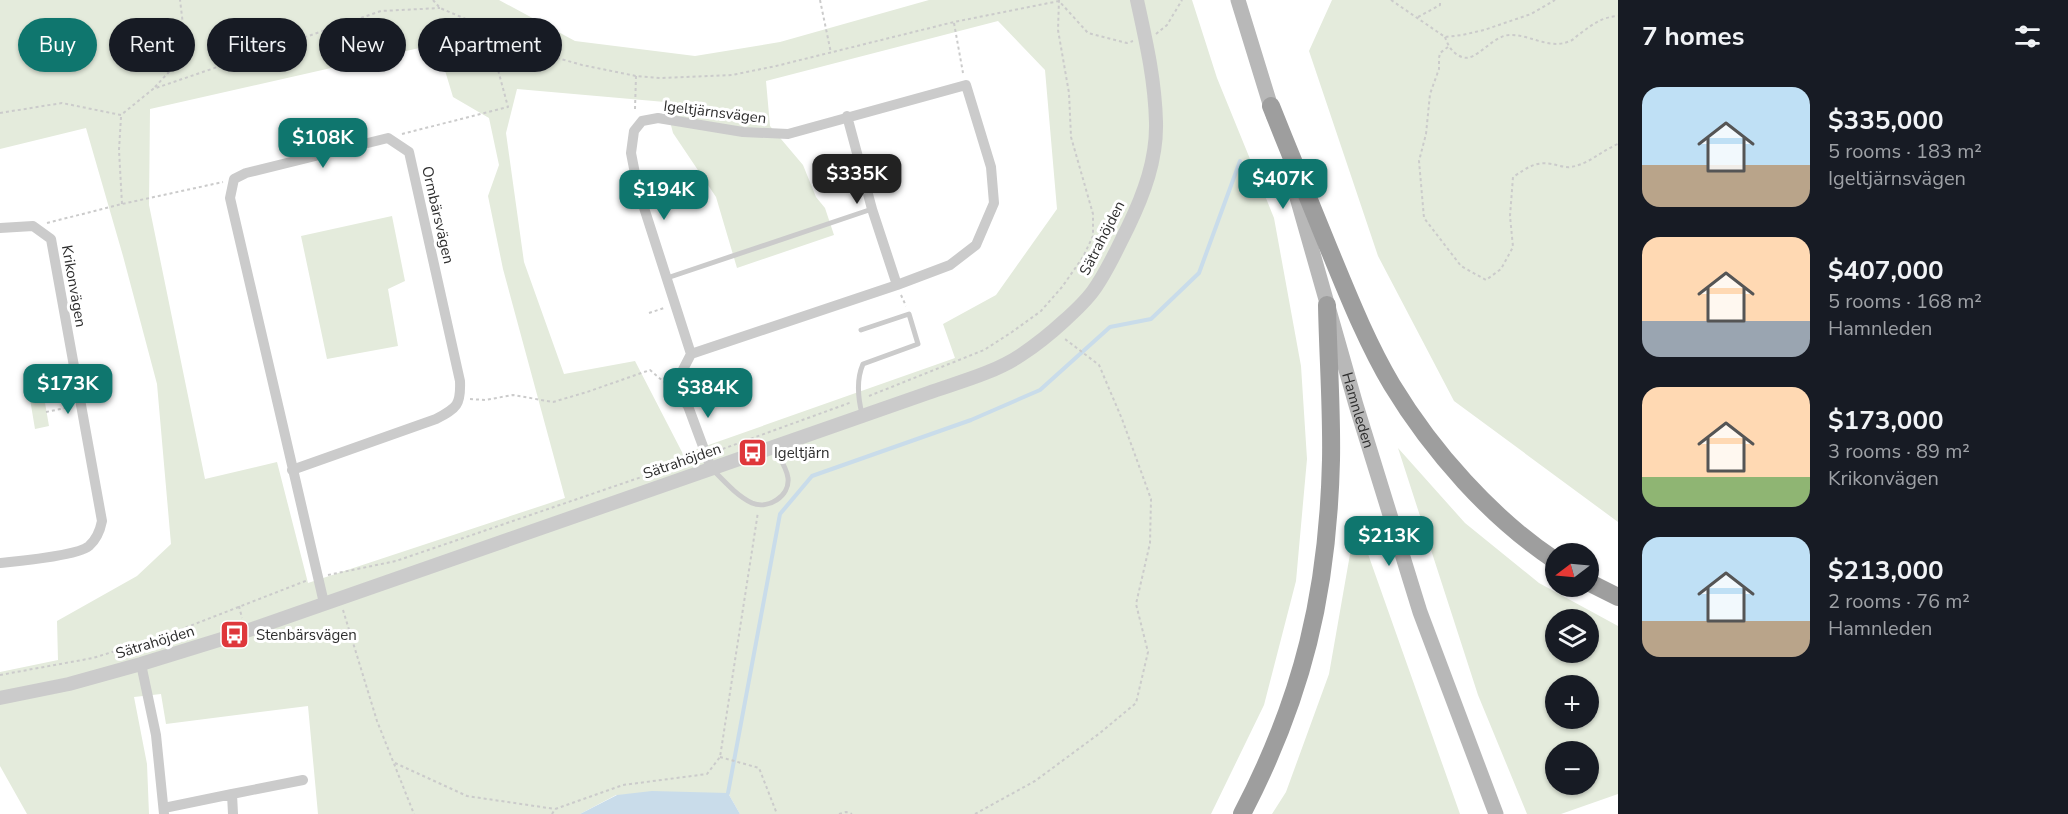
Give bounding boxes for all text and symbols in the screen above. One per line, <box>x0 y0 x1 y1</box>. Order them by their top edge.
chip: Buy <box>18 18 97 72</box>
chip: Rent <box>109 18 195 72</box>
chip: Filters <box>207 18 307 72</box>
chip: New <box>319 18 406 72</box>
chip: Apartment <box>418 18 562 72</box>
text: 7 homes <box>1642 19 1744 54</box>
icon: filters <box>2011 20 2044 53</box>
street label: Igeltjärnsvägen <box>662 96 768 128</box>
text: $335,000 <box>1828 103 1944 138</box>
icon: home <box>1690 111 1762 183</box>
pin: $108K <box>281 118 365 169</box>
text: $108K <box>292 124 354 151</box>
text: 5 rooms · 183 m² <box>1828 138 1982 165</box>
pin: $335K <box>815 154 899 205</box>
pin: $407K <box>1241 159 1325 210</box>
text: $335K <box>826 160 888 187</box>
street label: Ormbärsvägen <box>417 164 459 266</box>
text: $407K <box>1252 165 1314 192</box>
text: Igeltjärnsvägen <box>1828 165 1966 192</box>
pin: $194K <box>622 170 706 221</box>
text: $194K <box>633 176 695 203</box>
street label: Sätrahöjden <box>1075 197 1129 279</box>
street label: Krikonvägen <box>57 243 91 329</box>
text: $407,000 <box>1828 253 1944 288</box>
icon: home <box>1690 261 1762 333</box>
text: 5 rooms · 168 m² <box>1828 288 1982 315</box>
text: Hamnleden <box>1828 315 1932 342</box>
pin: $173K <box>26 364 110 415</box>
pin: $384K <box>666 368 750 419</box>
text: $173K <box>37 370 99 397</box>
street label: Hamnleden <box>1337 370 1379 451</box>
text: $384K <box>677 374 739 401</box>
text: $173,000 <box>1828 403 1944 438</box>
icon: home <box>1690 411 1762 483</box>
bus stop icon: Igeltjärn <box>737 437 769 469</box>
street label: Sätrahöjden <box>640 438 724 484</box>
text: 3 rooms · 89 m² <box>1828 438 1970 465</box>
place label: Igeltjärn <box>774 443 830 463</box>
text: Krikonvägen <box>1828 465 1939 492</box>
pin: $213K <box>1347 516 1431 567</box>
text: $213K <box>1358 522 1420 549</box>
north arrow <box>1545 543 1599 597</box>
map controls <box>1545 543 1599 795</box>
text: $213,000 <box>1828 553 1944 588</box>
icon: home <box>1690 561 1762 633</box>
text: 2 rooms · 76 m² <box>1828 588 1970 615</box>
button: layers <box>1545 609 1599 663</box>
text: Hamnleden <box>1828 615 1932 642</box>
bus stop icon: Stenbärsvägen <box>219 619 251 651</box>
street label: Sätrahöjden <box>113 621 197 663</box>
place label: Stenbärsvägen <box>256 625 357 645</box>
button: + <box>1545 675 1599 729</box>
button: − <box>1545 741 1599 795</box>

